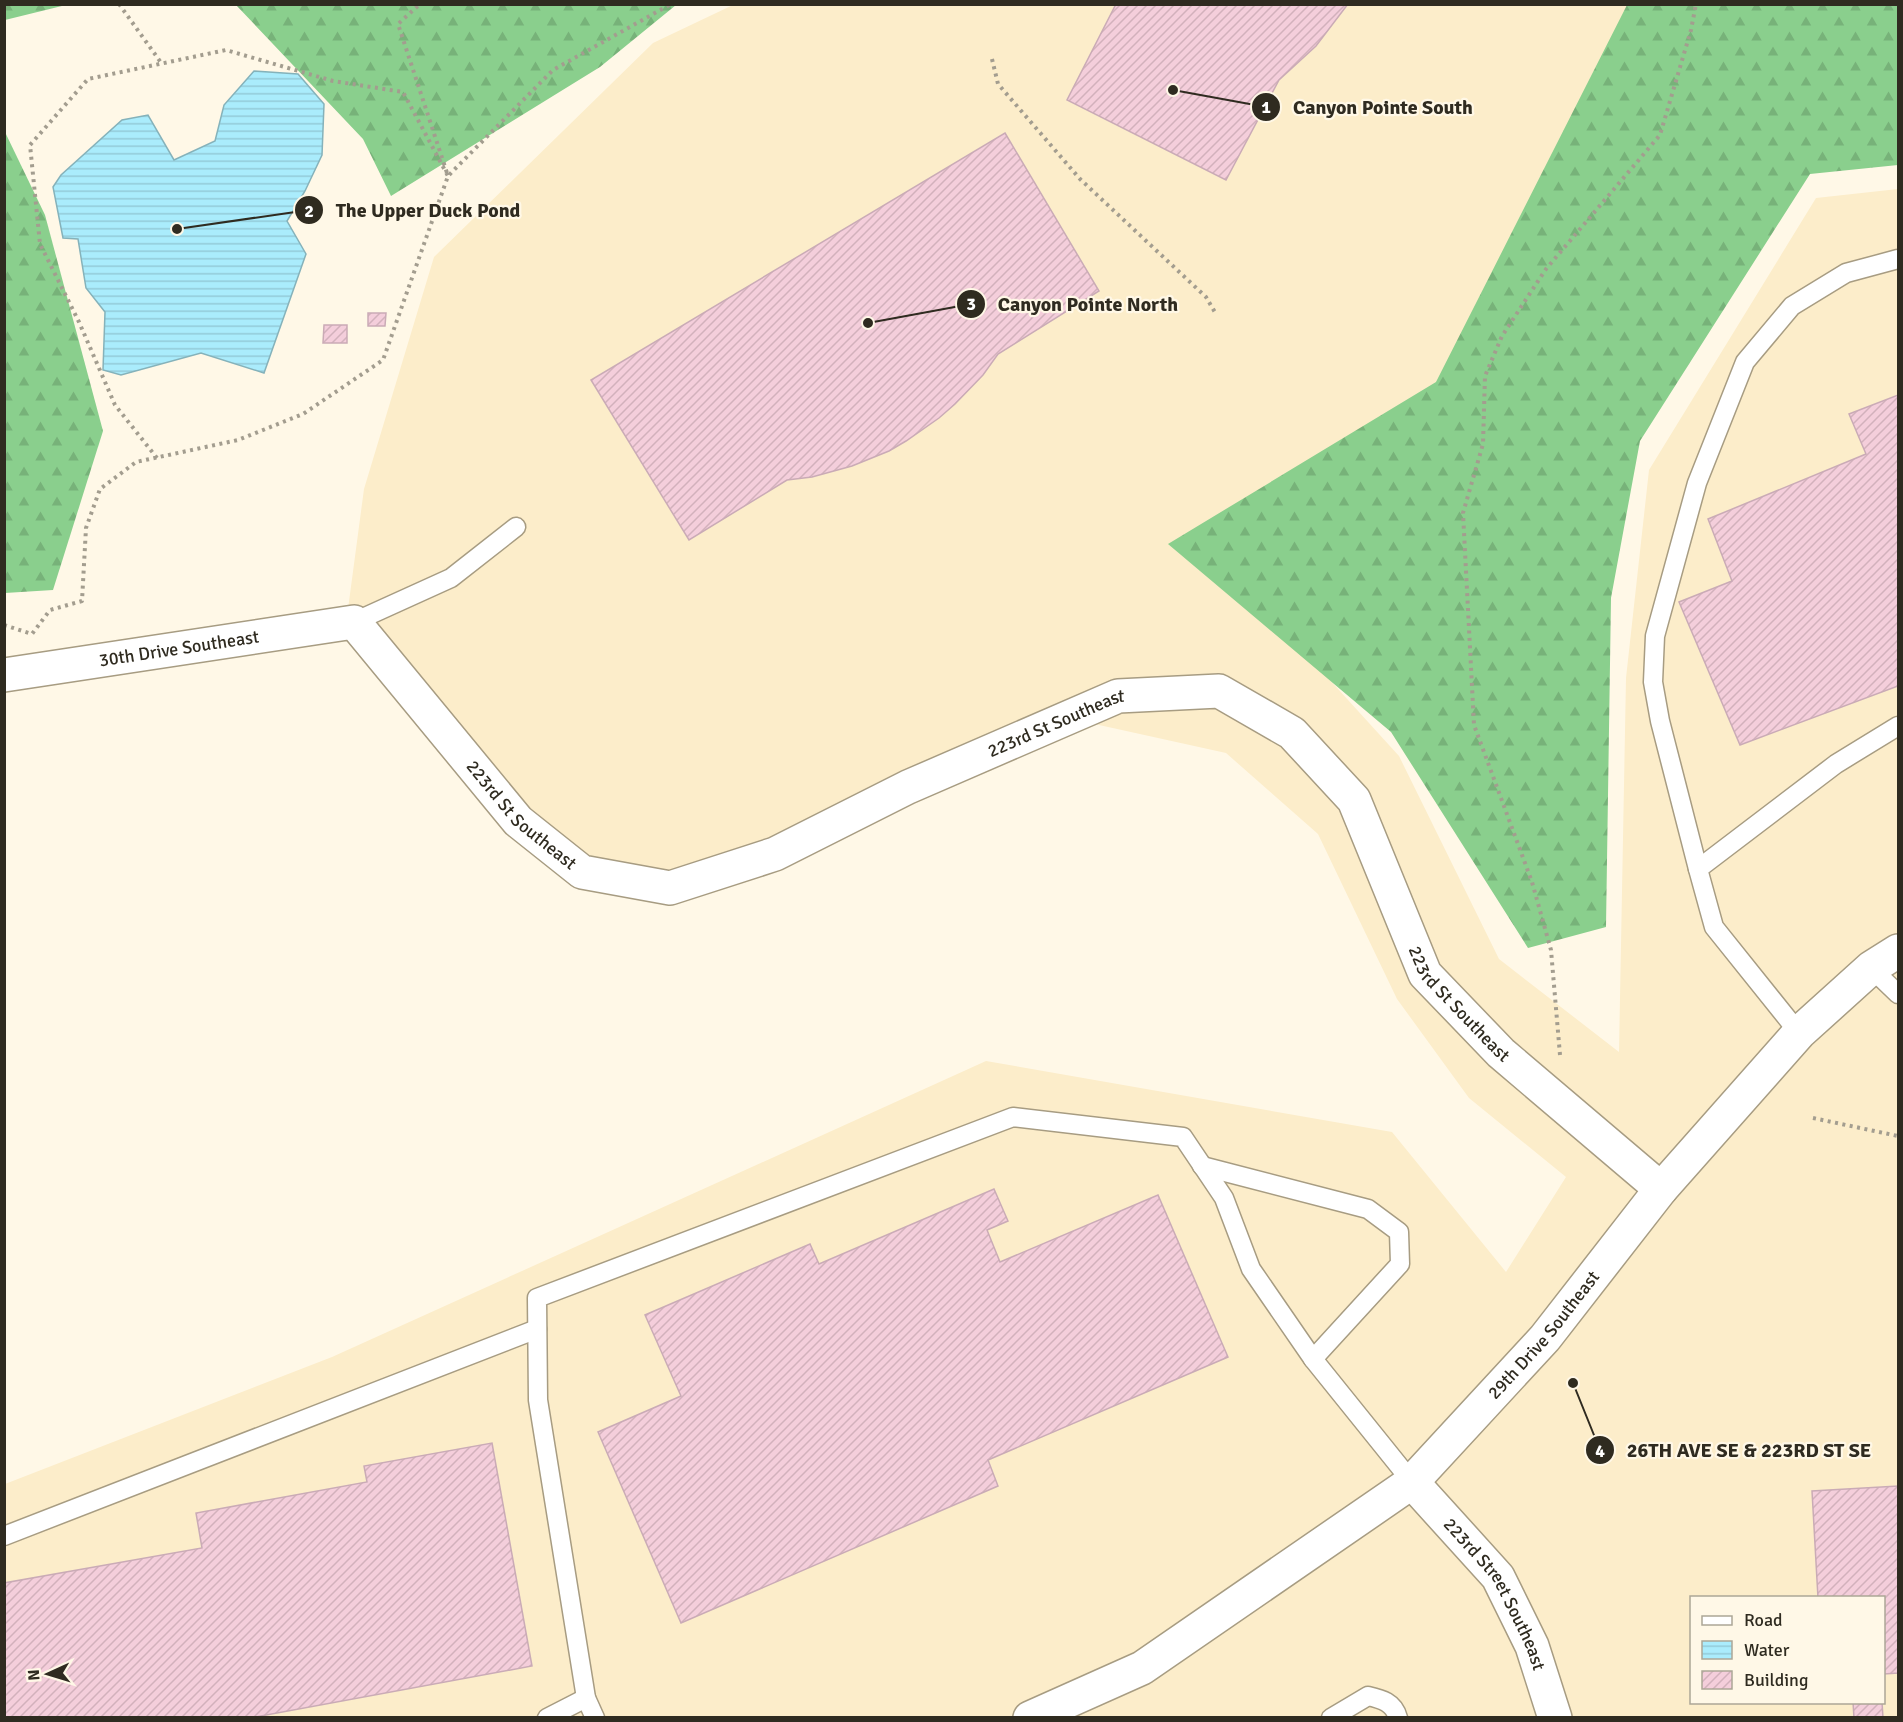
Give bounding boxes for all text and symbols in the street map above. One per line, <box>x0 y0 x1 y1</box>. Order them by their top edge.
callout: Canyon Pointe South <box>1251 88 1485 126</box>
text: Canyon Pointe South <box>1293 95 1473 120</box>
text: 1 <box>1261 96 1271 118</box>
callout: The Upper Duck Pond <box>294 191 532 229</box>
text: The Upper Duck Pond <box>336 198 521 223</box>
text: 2 <box>304 200 314 222</box>
callout: Canyon Pointe North <box>956 285 1190 323</box>
text: Canyon Pointe North <box>998 292 1178 317</box>
text: 3 <box>966 293 976 315</box>
street label: 30th Drive Southeast <box>97 626 261 671</box>
street label: 223rd St Southeast <box>984 685 1125 762</box>
street label: 223rd St Southeast <box>462 756 581 874</box>
street label: 223rd St Southeast <box>1404 943 1514 1067</box>
street label: 29th Drive Southeast <box>1483 1266 1604 1404</box>
callout: 26TH AVE SE & 223RD ST SE <box>1585 1431 1883 1469</box>
text: 26TH AVE SE & 223RD ST SE <box>1627 1438 1871 1463</box>
text: 4 <box>1595 1440 1605 1462</box>
street label: 223rd Street Southeast <box>1439 1513 1550 1673</box>
legend <box>1690 1596 1885 1704</box>
text: Road <box>1744 1609 1783 1631</box>
text: Water <box>1744 1639 1790 1661</box>
north arrow <box>18 1644 78 1704</box>
text: N <box>24 1669 44 1681</box>
text: Building <box>1744 1669 1808 1691</box>

